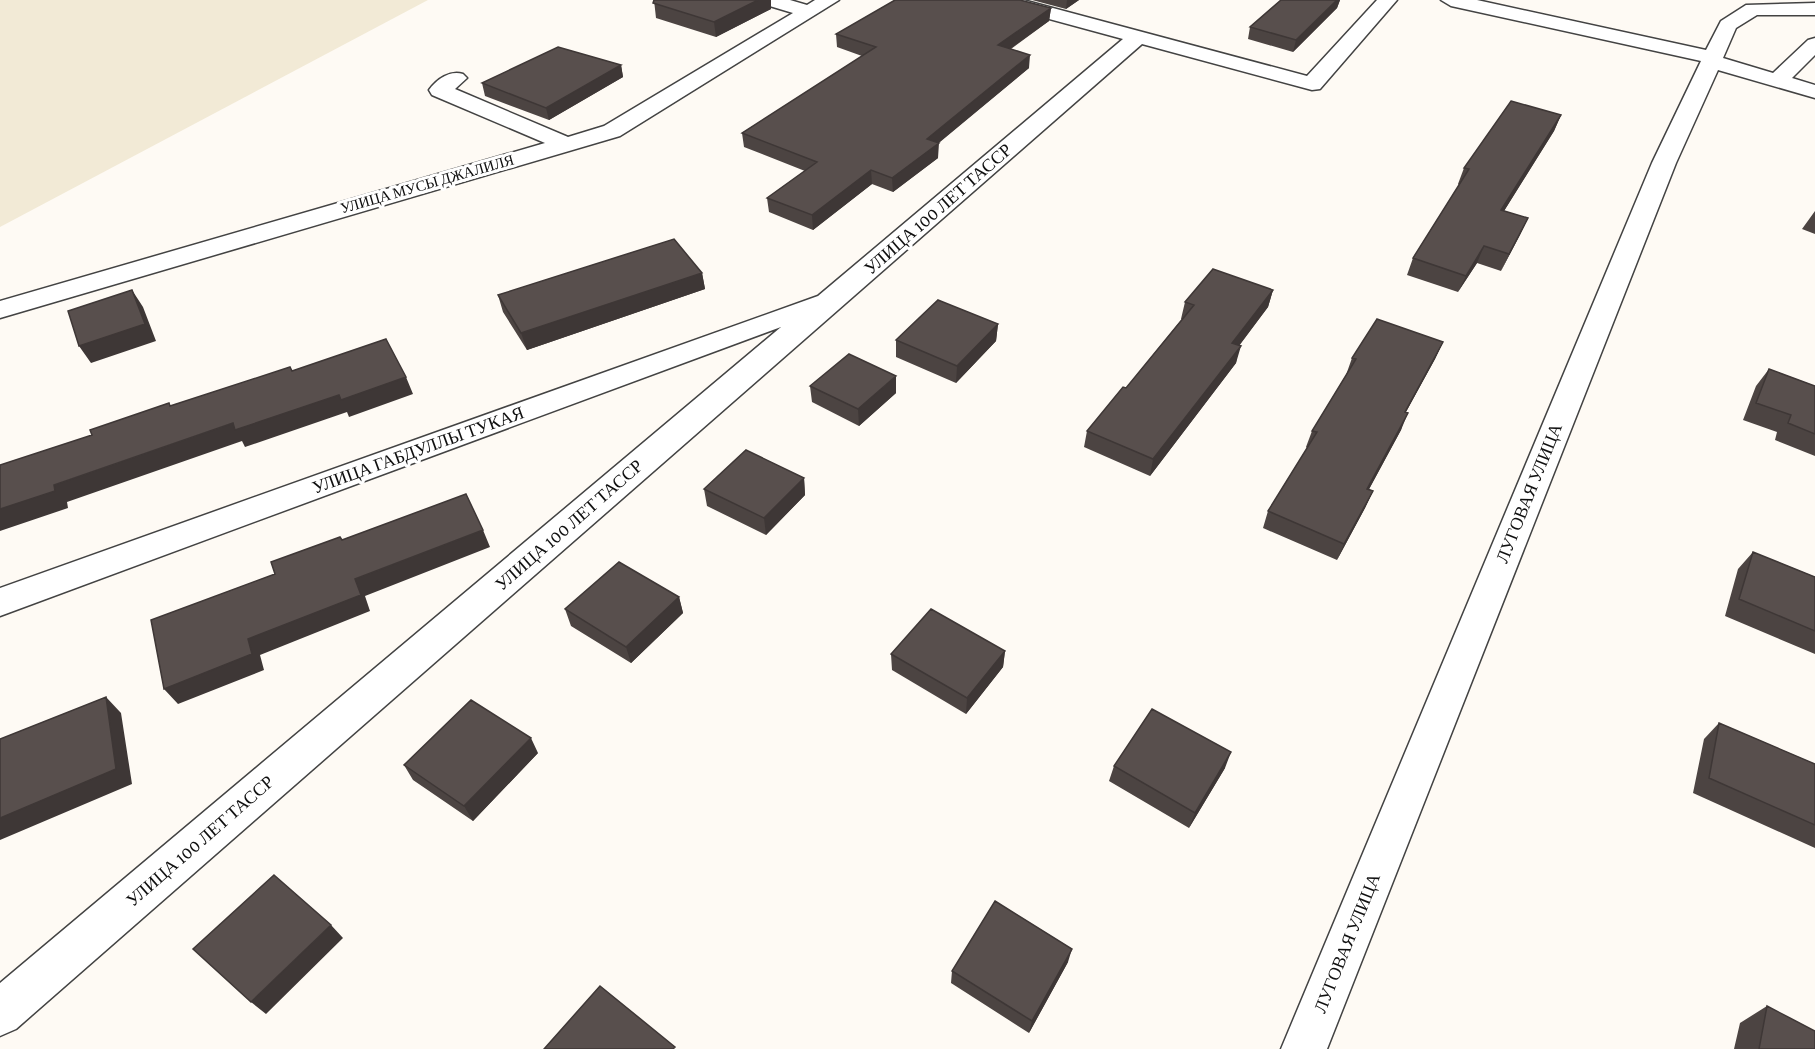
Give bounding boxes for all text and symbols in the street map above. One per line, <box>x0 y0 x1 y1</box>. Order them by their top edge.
street label: УЛИЦА 100 ЛЕТ ТАССР <box>860 140 1016 278</box>
street label: УЛИЦА МУСЫ ДЖАЛИЛЯ <box>338 152 516 216</box>
street label: УЛИЦА ГАБДУЛЛЫ ТУКАЯ <box>309 402 527 498</box>
street label: ЛУГОВАЯ УЛИЦА <box>1492 420 1566 566</box>
street label: УЛИЦА 100 ЛЕТ ТАССР <box>491 456 647 594</box>
street label: УЛИЦА 100 ЛЕТ ТАССР <box>122 772 278 910</box>
street label: ЛУГОВАЯ УЛИЦА <box>1310 870 1384 1016</box>

